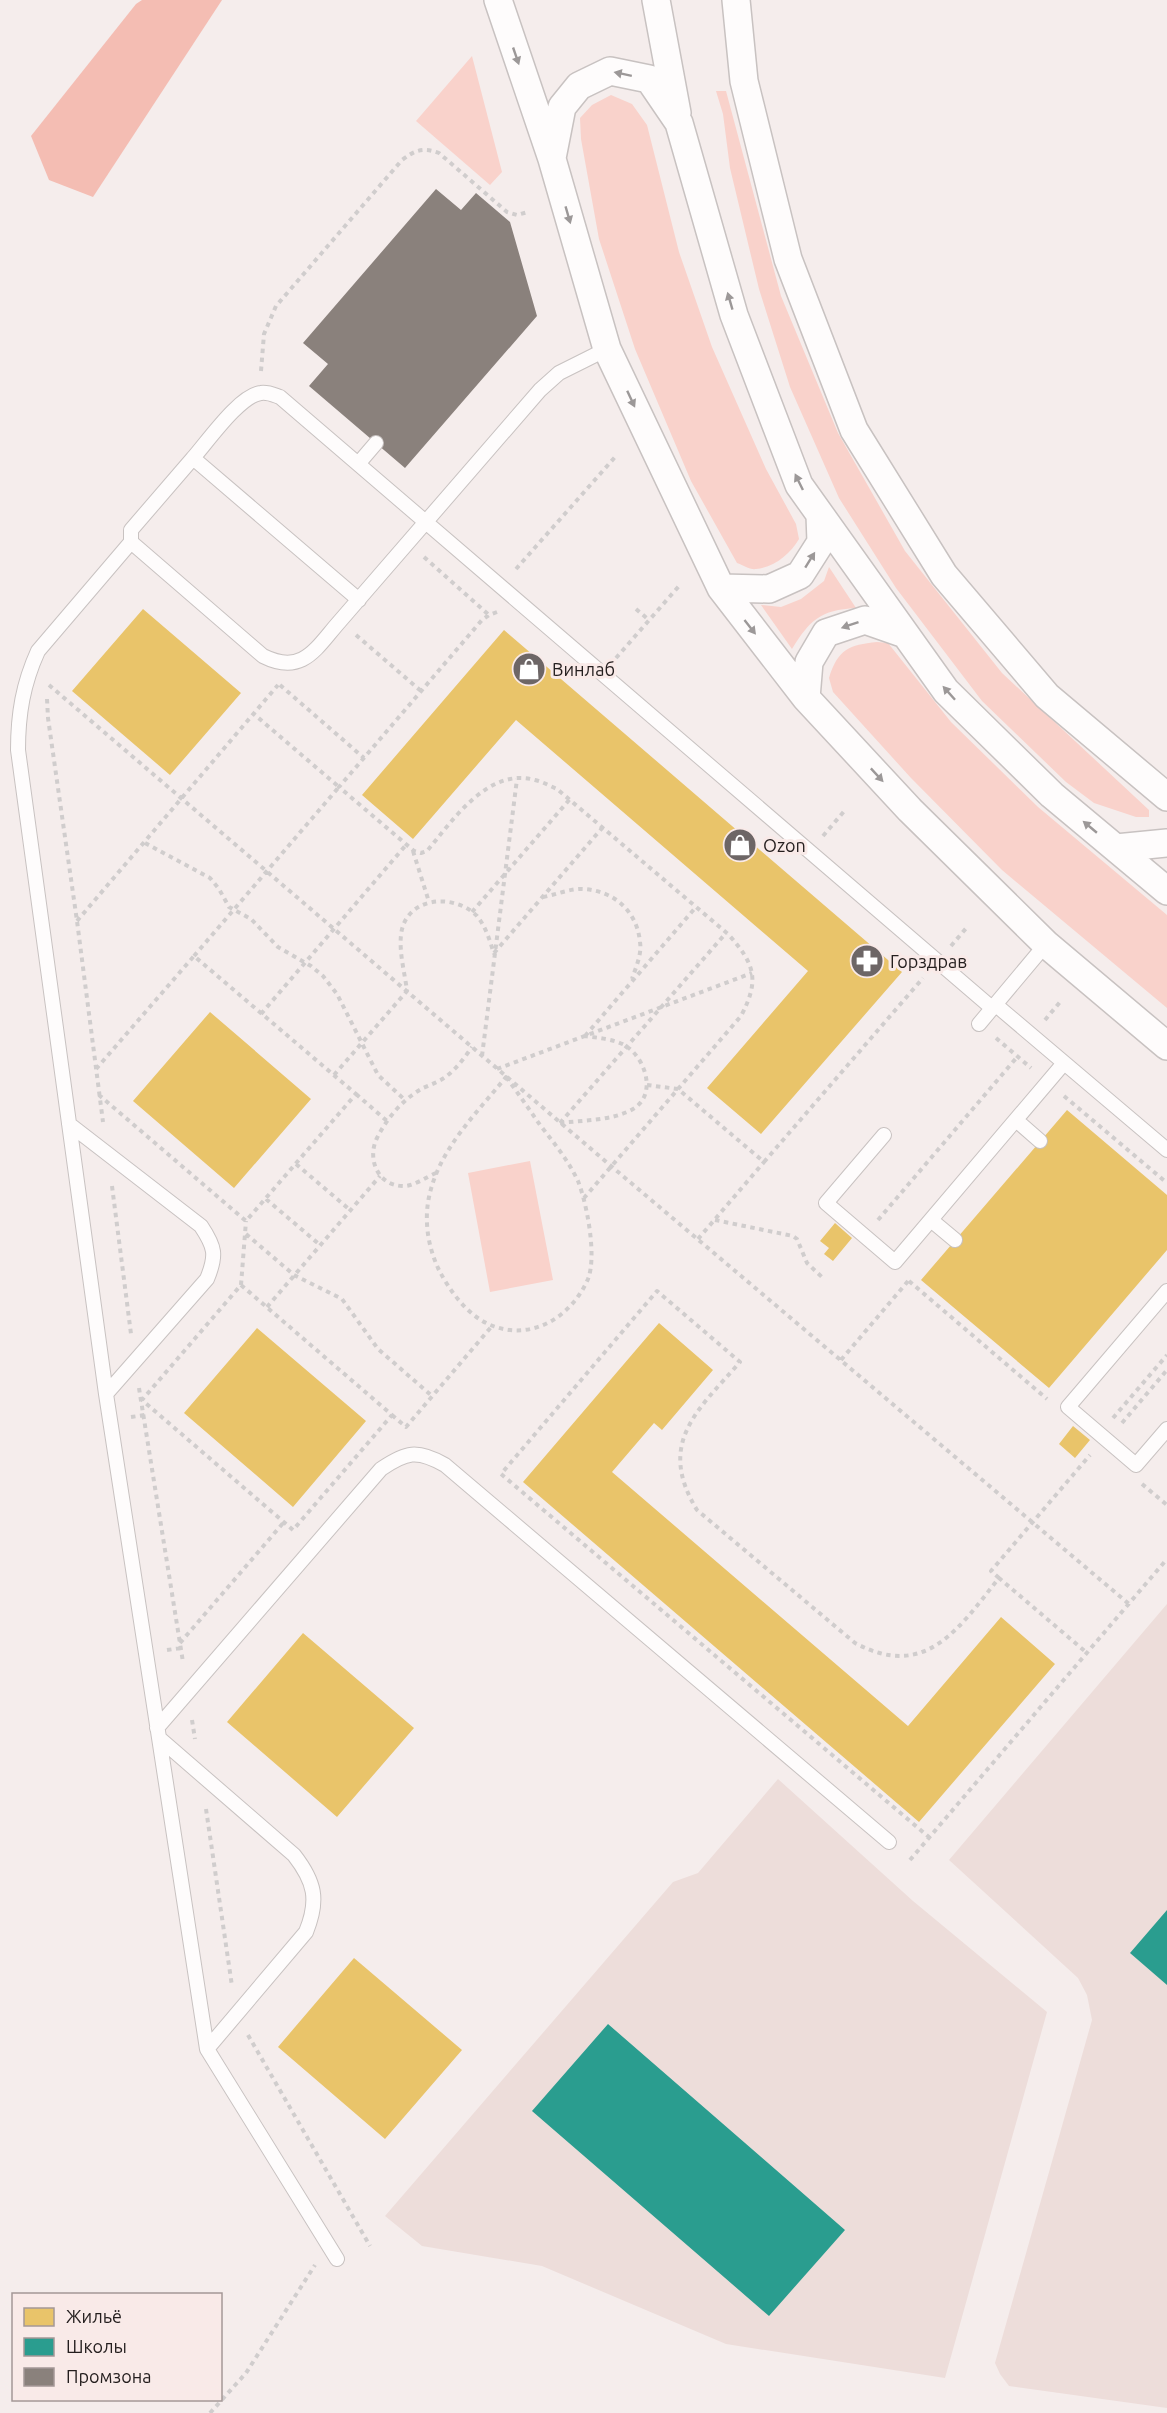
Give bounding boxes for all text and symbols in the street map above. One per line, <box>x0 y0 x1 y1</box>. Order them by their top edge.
one-way arrow <box>511 47 521 65</box>
one-way arrow <box>613 69 632 78</box>
one-way arrow <box>564 206 573 224</box>
one-way arrow <box>724 291 734 310</box>
one-way arrow <box>626 390 635 407</box>
one-way arrow <box>795 474 804 491</box>
one-way arrow <box>804 551 815 568</box>
one-way arrow <box>744 619 756 634</box>
one-way arrow <box>841 621 859 630</box>
shop icon: Винлаб <box>511 651 547 687</box>
place label: Винлаб <box>552 659 615 679</box>
one-way arrow <box>942 685 956 700</box>
one-way arrow <box>870 767 884 782</box>
one-way arrow <box>1082 820 1098 833</box>
shop icon: Ozon <box>722 827 758 863</box>
place label: Ozon <box>763 835 806 855</box>
pharmacy icon: Горздрав <box>849 943 885 979</box>
place label: Горздрав <box>890 951 967 971</box>
legend <box>12 2293 222 2401</box>
text: Жильё <box>66 2306 122 2326</box>
text: Школы <box>66 2336 127 2356</box>
text: Промзона <box>66 2366 151 2386</box>

